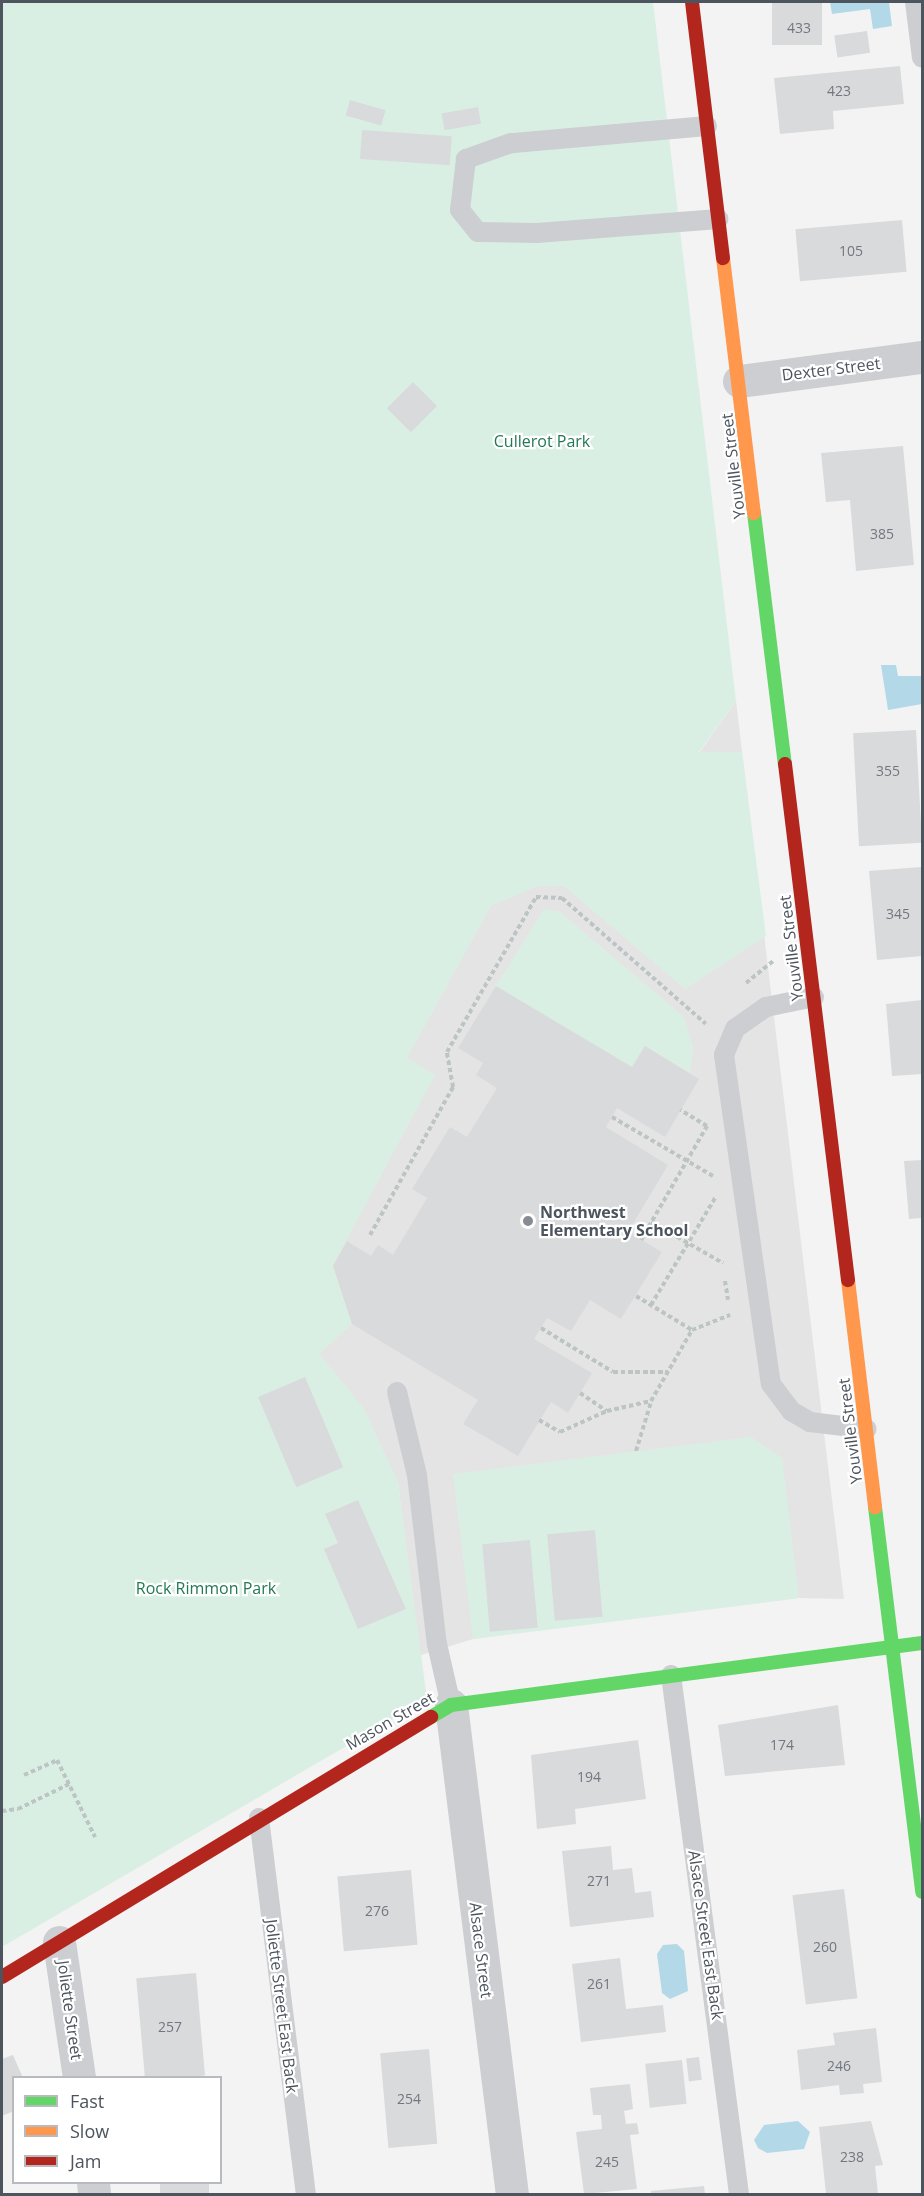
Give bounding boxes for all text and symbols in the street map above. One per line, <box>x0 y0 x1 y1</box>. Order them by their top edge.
house number: 433 <box>787 20 811 36</box>
house number: 423 <box>827 83 851 99</box>
house number: 105 <box>839 243 863 259</box>
street label: Dexter Street <box>781 353 881 385</box>
street label: Youville Street <box>717 412 749 520</box>
park label: Cullerot Park <box>494 431 590 451</box>
house number: 385 <box>870 526 894 542</box>
house number: 355 <box>876 763 900 779</box>
street label: Youville Street <box>775 894 807 1002</box>
house number: 345 <box>886 906 910 922</box>
place label: Northwest Elementary School <box>540 1202 688 1240</box>
marker: Northwest Elementary School <box>521 1214 535 1228</box>
street label: Youville Street <box>834 1377 866 1485</box>
park label: Rock Rimmon Park <box>136 1578 276 1598</box>
street label: Mason Street <box>342 1688 438 1754</box>
house number: 174 <box>770 1737 794 1753</box>
house number: 194 <box>577 1769 601 1785</box>
street label: Alsace Street East Back <box>685 1849 727 2021</box>
house number: 271 <box>587 1873 611 1889</box>
street label: Alsace Street <box>466 1901 496 1999</box>
house number: 276 <box>365 1903 389 1919</box>
street label: Joliette Street East Back <box>262 1918 302 2094</box>
house number: 260 <box>813 1939 837 1955</box>
street label: Joliette Street <box>54 1959 86 2061</box>
house number: 261 <box>587 1976 611 1992</box>
house number: 257 <box>158 2019 182 2035</box>
house number: 246 <box>827 2058 851 2074</box>
legend <box>12 2076 222 2184</box>
text: Fast <box>70 2089 104 2113</box>
house number: 254 <box>397 2091 421 2107</box>
text: Slow <box>70 2119 109 2143</box>
text: Jam <box>70 2149 102 2173</box>
house number: 238 <box>840 2149 864 2165</box>
house number: 245 <box>595 2154 619 2170</box>

